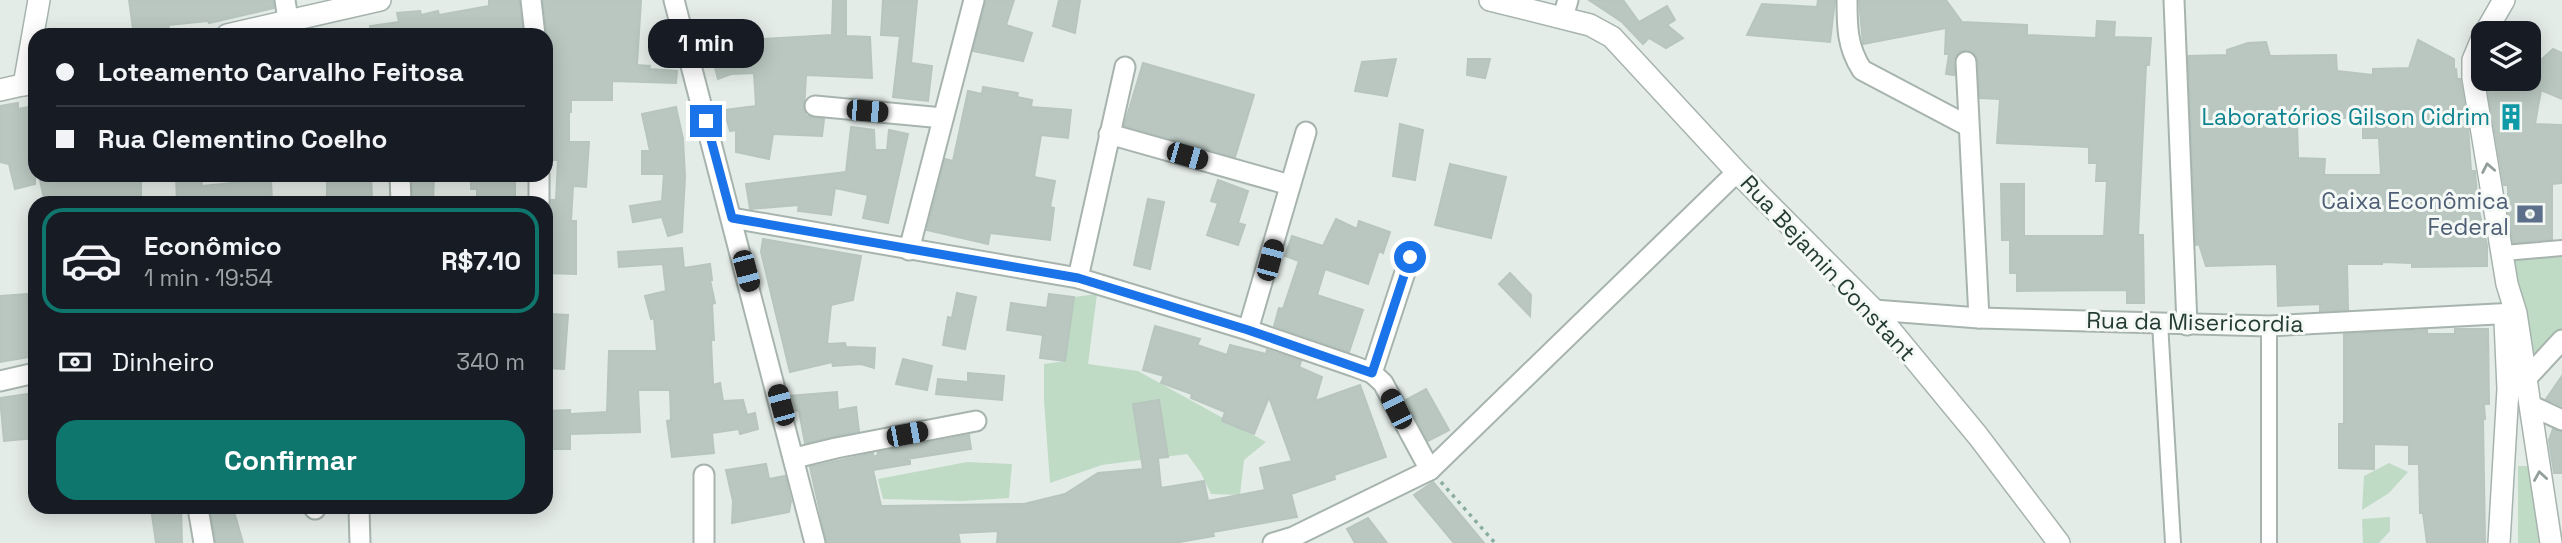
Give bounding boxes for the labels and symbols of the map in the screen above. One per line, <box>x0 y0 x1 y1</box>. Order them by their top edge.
callout: 1 min <box>648 19 764 68</box>
car <box>846 99 889 123</box>
place label: Laboratórios Gilson Cidrim <box>2201 102 2490 132</box>
building icon: Laboratórios Gilson Cidrim <box>2496 102 2526 132</box>
route end <box>690 105 722 137</box>
car <box>1164 140 1211 172</box>
one-way arrow <box>2481 162 2496 174</box>
street label: Rua Bejamin Constant <box>1734 169 1922 367</box>
place label: Caixa Econômica Federal <box>2321 186 2509 242</box>
bank icon: Caixa Econômica Federal <box>2515 199 2545 229</box>
car <box>1255 237 1286 283</box>
route start <box>1394 241 1426 273</box>
car <box>731 248 762 294</box>
street label: Rua da Misericordia <box>2086 305 2304 339</box>
car <box>766 382 797 428</box>
car <box>1378 386 1415 432</box>
car <box>885 420 930 448</box>
one-way arrow <box>2533 470 2548 482</box>

